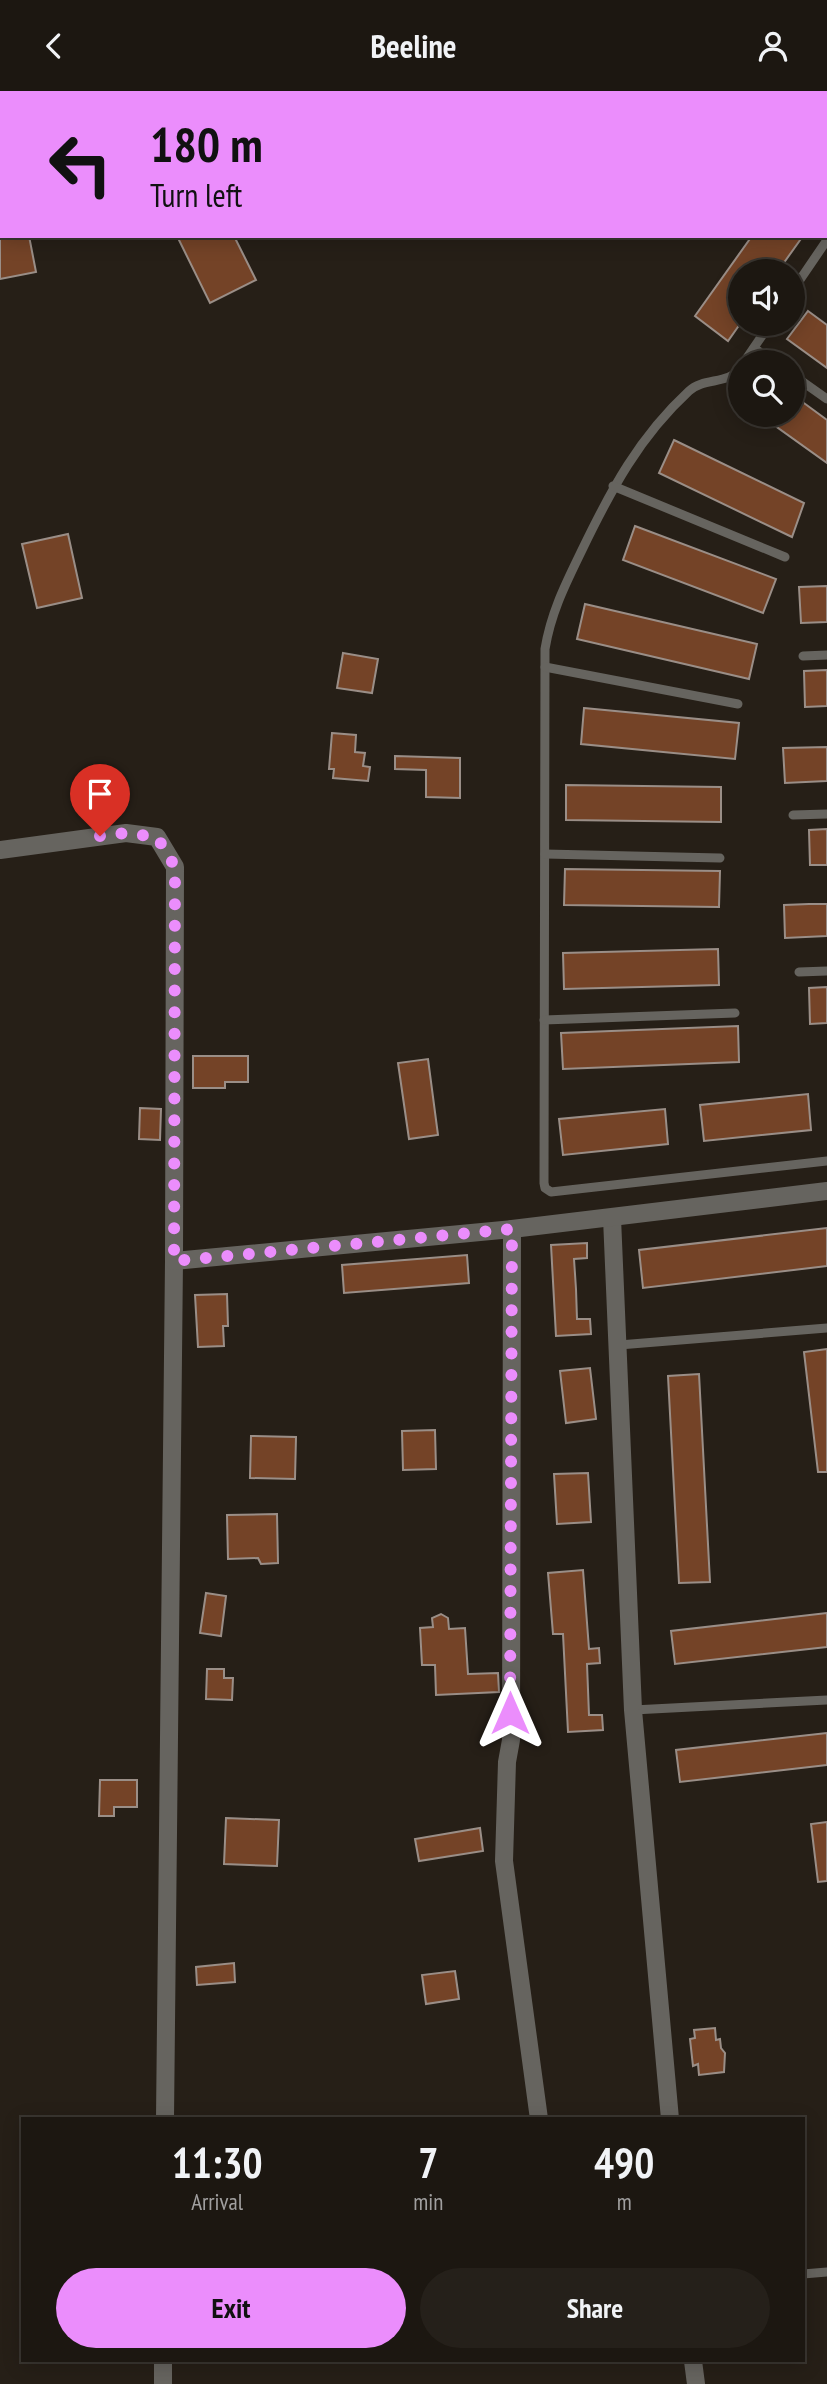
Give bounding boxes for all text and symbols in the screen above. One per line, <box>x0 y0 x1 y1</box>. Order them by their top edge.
text: Beeline <box>370 25 457 67</box>
icon: back <box>35 27 73 65</box>
icon: person <box>754 27 792 65</box>
text: 180 m <box>150 112 263 176</box>
icon: left <box>35 119 126 210</box>
text: Turn left <box>150 174 242 216</box>
map controls <box>728 259 805 427</box>
button: sound <box>728 259 805 336</box>
button: search <box>728 350 805 427</box>
pin <box>70 764 130 836</box>
icon: arrive <box>81 775 119 813</box>
position arrow <box>473 1676 547 1750</box>
text: 11:30 <box>172 2135 263 2190</box>
text: 7 <box>418 2135 438 2190</box>
text: 490 <box>594 2135 654 2190</box>
text: Arrival <box>191 2187 243 2216</box>
text: min <box>413 2187 443 2216</box>
text: m <box>617 2187 632 2216</box>
button: Exit <box>56 2268 406 2348</box>
button: Share <box>420 2268 770 2348</box>

